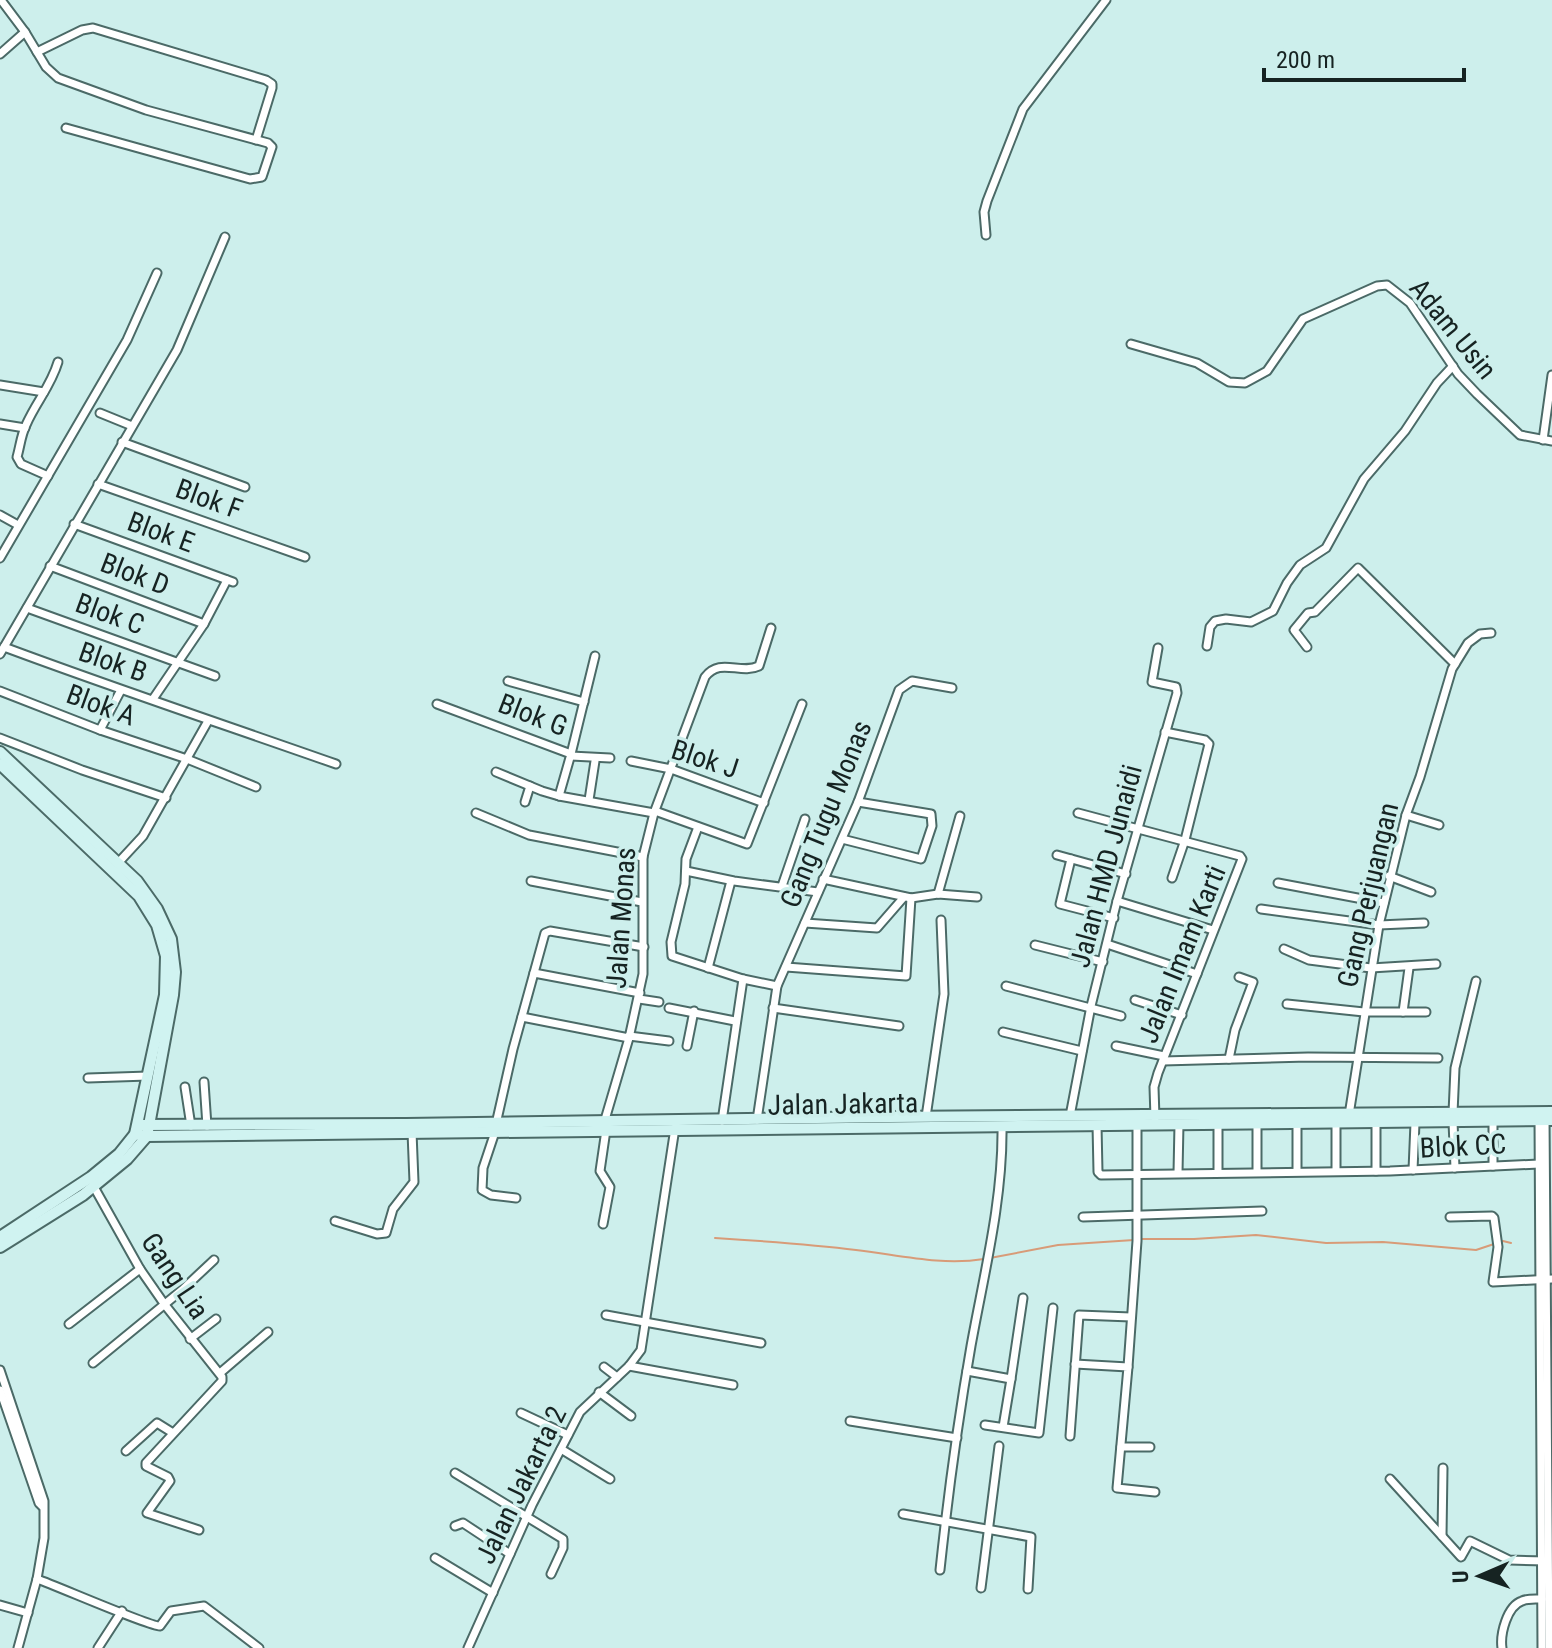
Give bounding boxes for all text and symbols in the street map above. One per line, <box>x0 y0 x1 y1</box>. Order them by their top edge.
scale bar <box>1264 32 1464 82</box>
text: 200 m <box>1276 46 1335 74</box>
street label: Adam Usin <box>1403 272 1503 386</box>
street label: Blok F <box>171 472 247 526</box>
street label: Blok E <box>123 505 199 559</box>
street label: Blok D <box>96 546 174 602</box>
street label: Blok C <box>71 586 149 642</box>
street label: Blok B <box>74 635 152 689</box>
street label: Blok A <box>62 677 140 733</box>
street label: Blok G <box>494 687 572 743</box>
street label: Gang Tugu Monas <box>773 716 879 912</box>
street label: Blok J <box>667 733 743 785</box>
street label: Jalan HMD Junaidi <box>1063 761 1149 971</box>
street label: Gang Perjuangan <box>1331 800 1405 990</box>
street label: Jalan Monas <box>600 846 642 990</box>
street label: Jalan Imam Karti <box>1131 860 1233 1048</box>
street label: Jalan Jakarta <box>767 1086 919 1122</box>
street label: Blok CC <box>1419 1127 1507 1165</box>
street label: Gang Lia <box>134 1227 216 1325</box>
street label: Jalan Jakarta 2 <box>469 1401 573 1569</box>
north arrow <box>1440 1536 1520 1616</box>
text: U <box>1448 1570 1473 1583</box>

